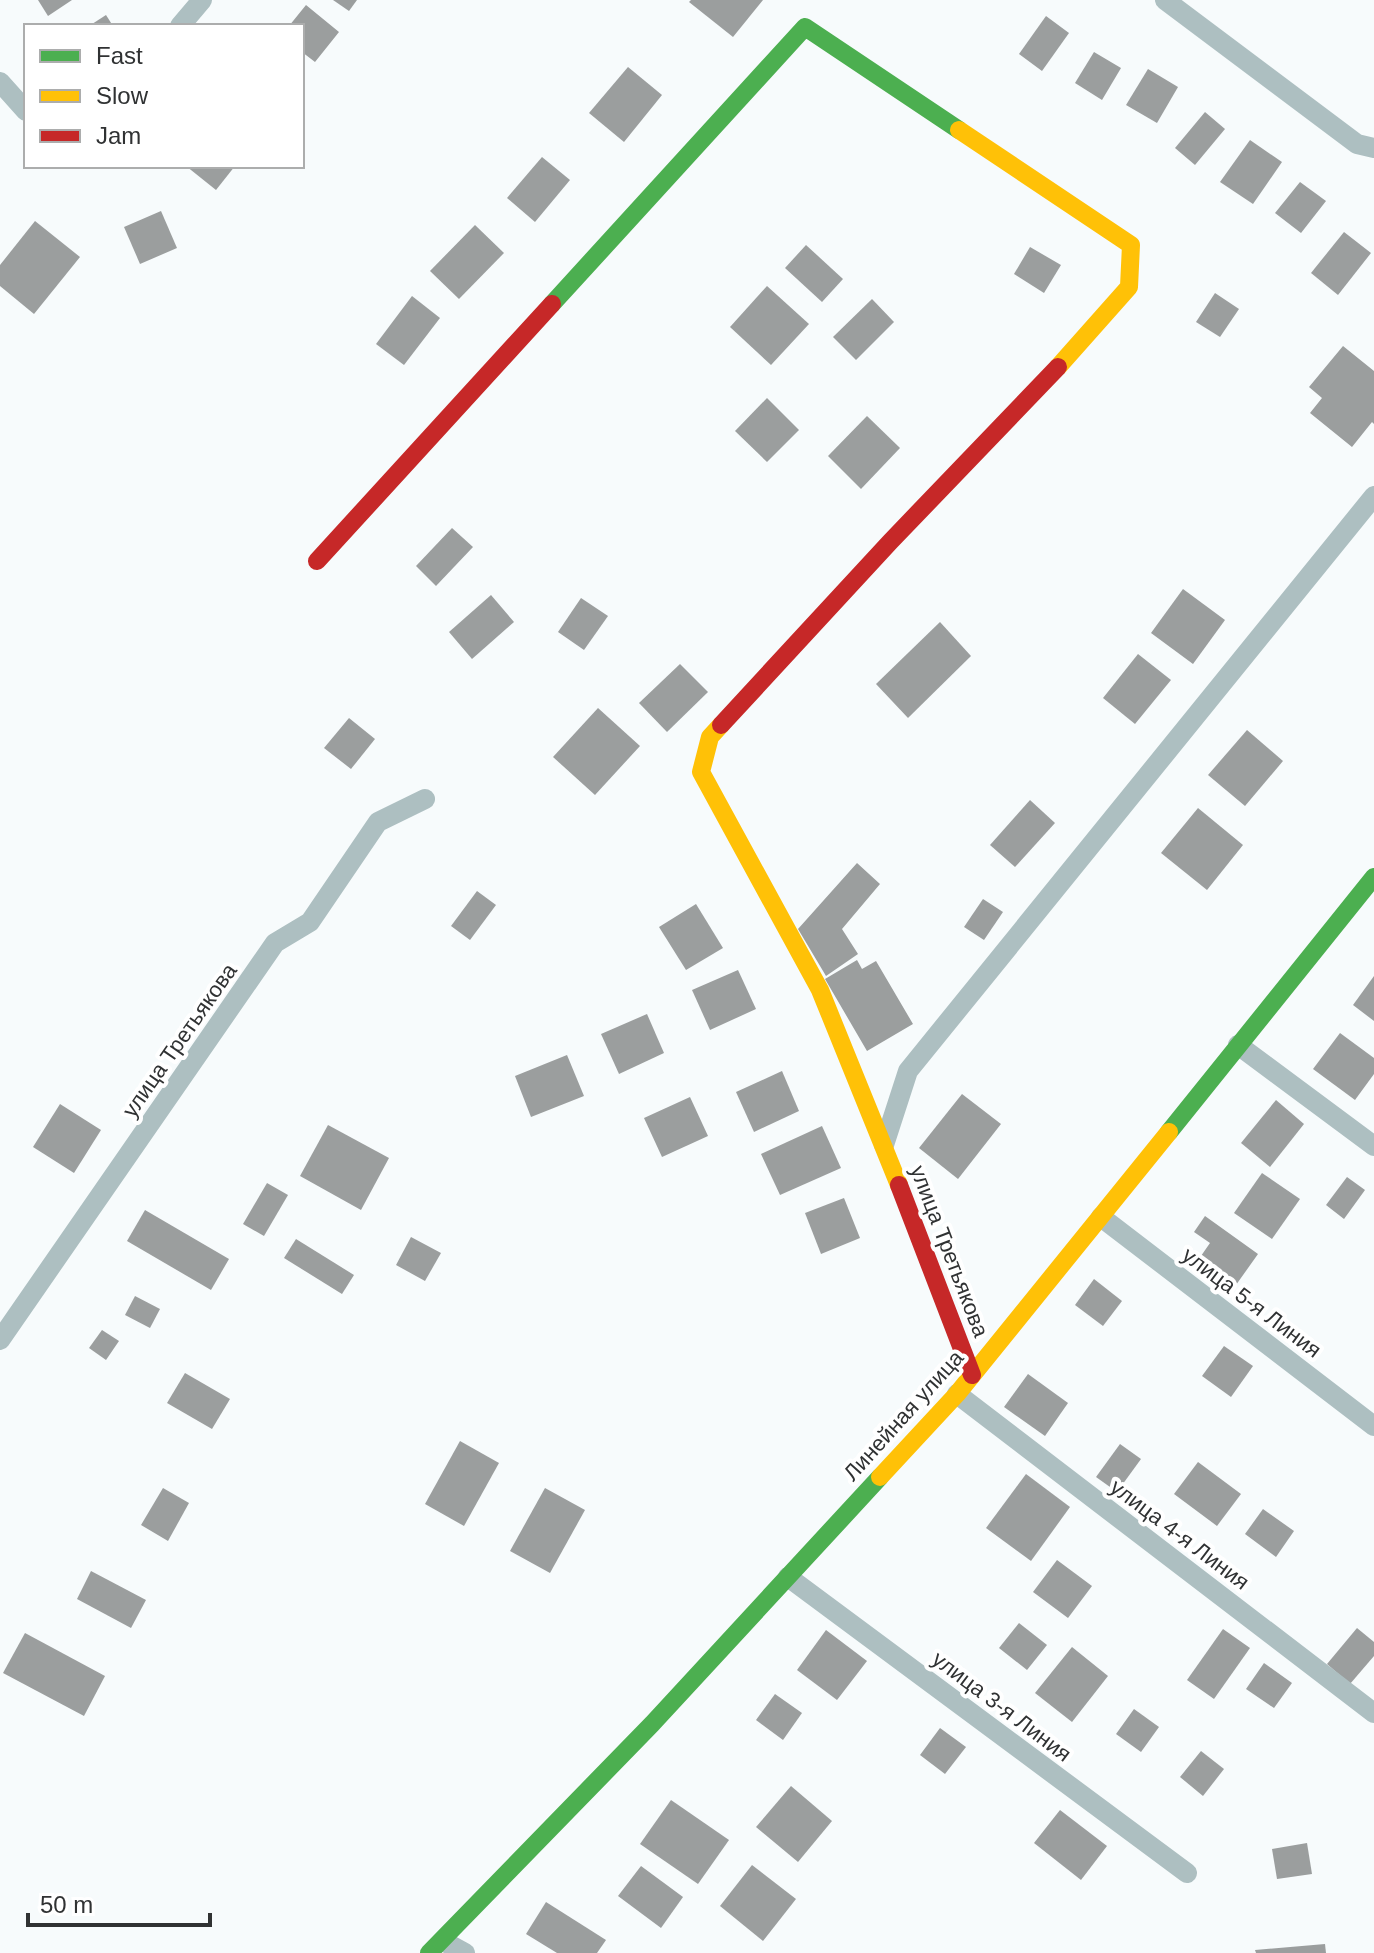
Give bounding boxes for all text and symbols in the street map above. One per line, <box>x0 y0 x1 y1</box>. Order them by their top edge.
legend <box>24 24 304 168</box>
text: Fast <box>96 42 143 69</box>
text: Slow <box>96 82 149 109</box>
text: Jam <box>96 122 141 149</box>
street label: улица Третьякова <box>117 958 242 1122</box>
street label: улица Третьякова <box>905 1162 994 1341</box>
street label: улица 5-я Линия <box>1177 1242 1326 1363</box>
street label: Линейная улица <box>838 1345 969 1485</box>
street label: улица 4-я Линия <box>1105 1474 1254 1595</box>
street label: улица 3-я Линия <box>927 1646 1076 1767</box>
scale bar <box>28 1877 210 1927</box>
text: 50 m <box>40 1891 93 1918</box>

